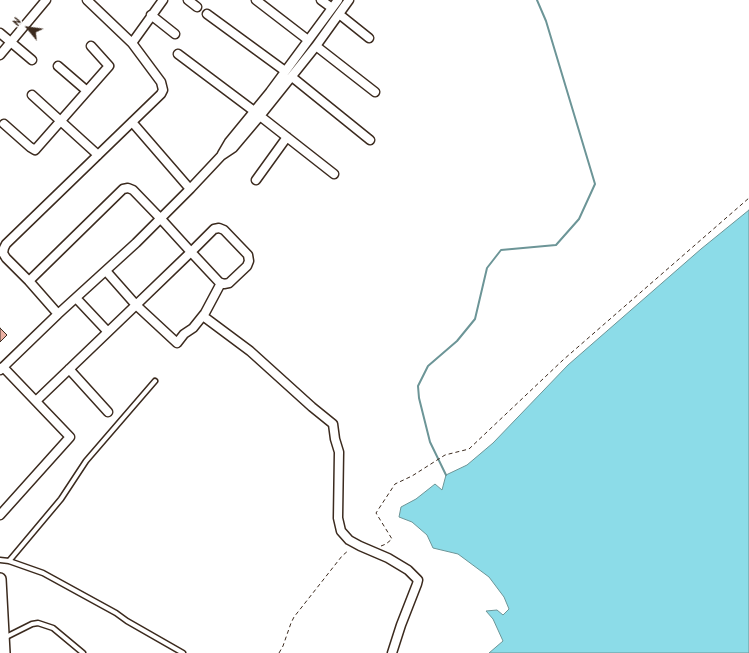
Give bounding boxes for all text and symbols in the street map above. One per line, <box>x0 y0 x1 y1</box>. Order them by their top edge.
north arrow <box>8 8 48 48</box>
text: N <box>8 15 27 30</box>

